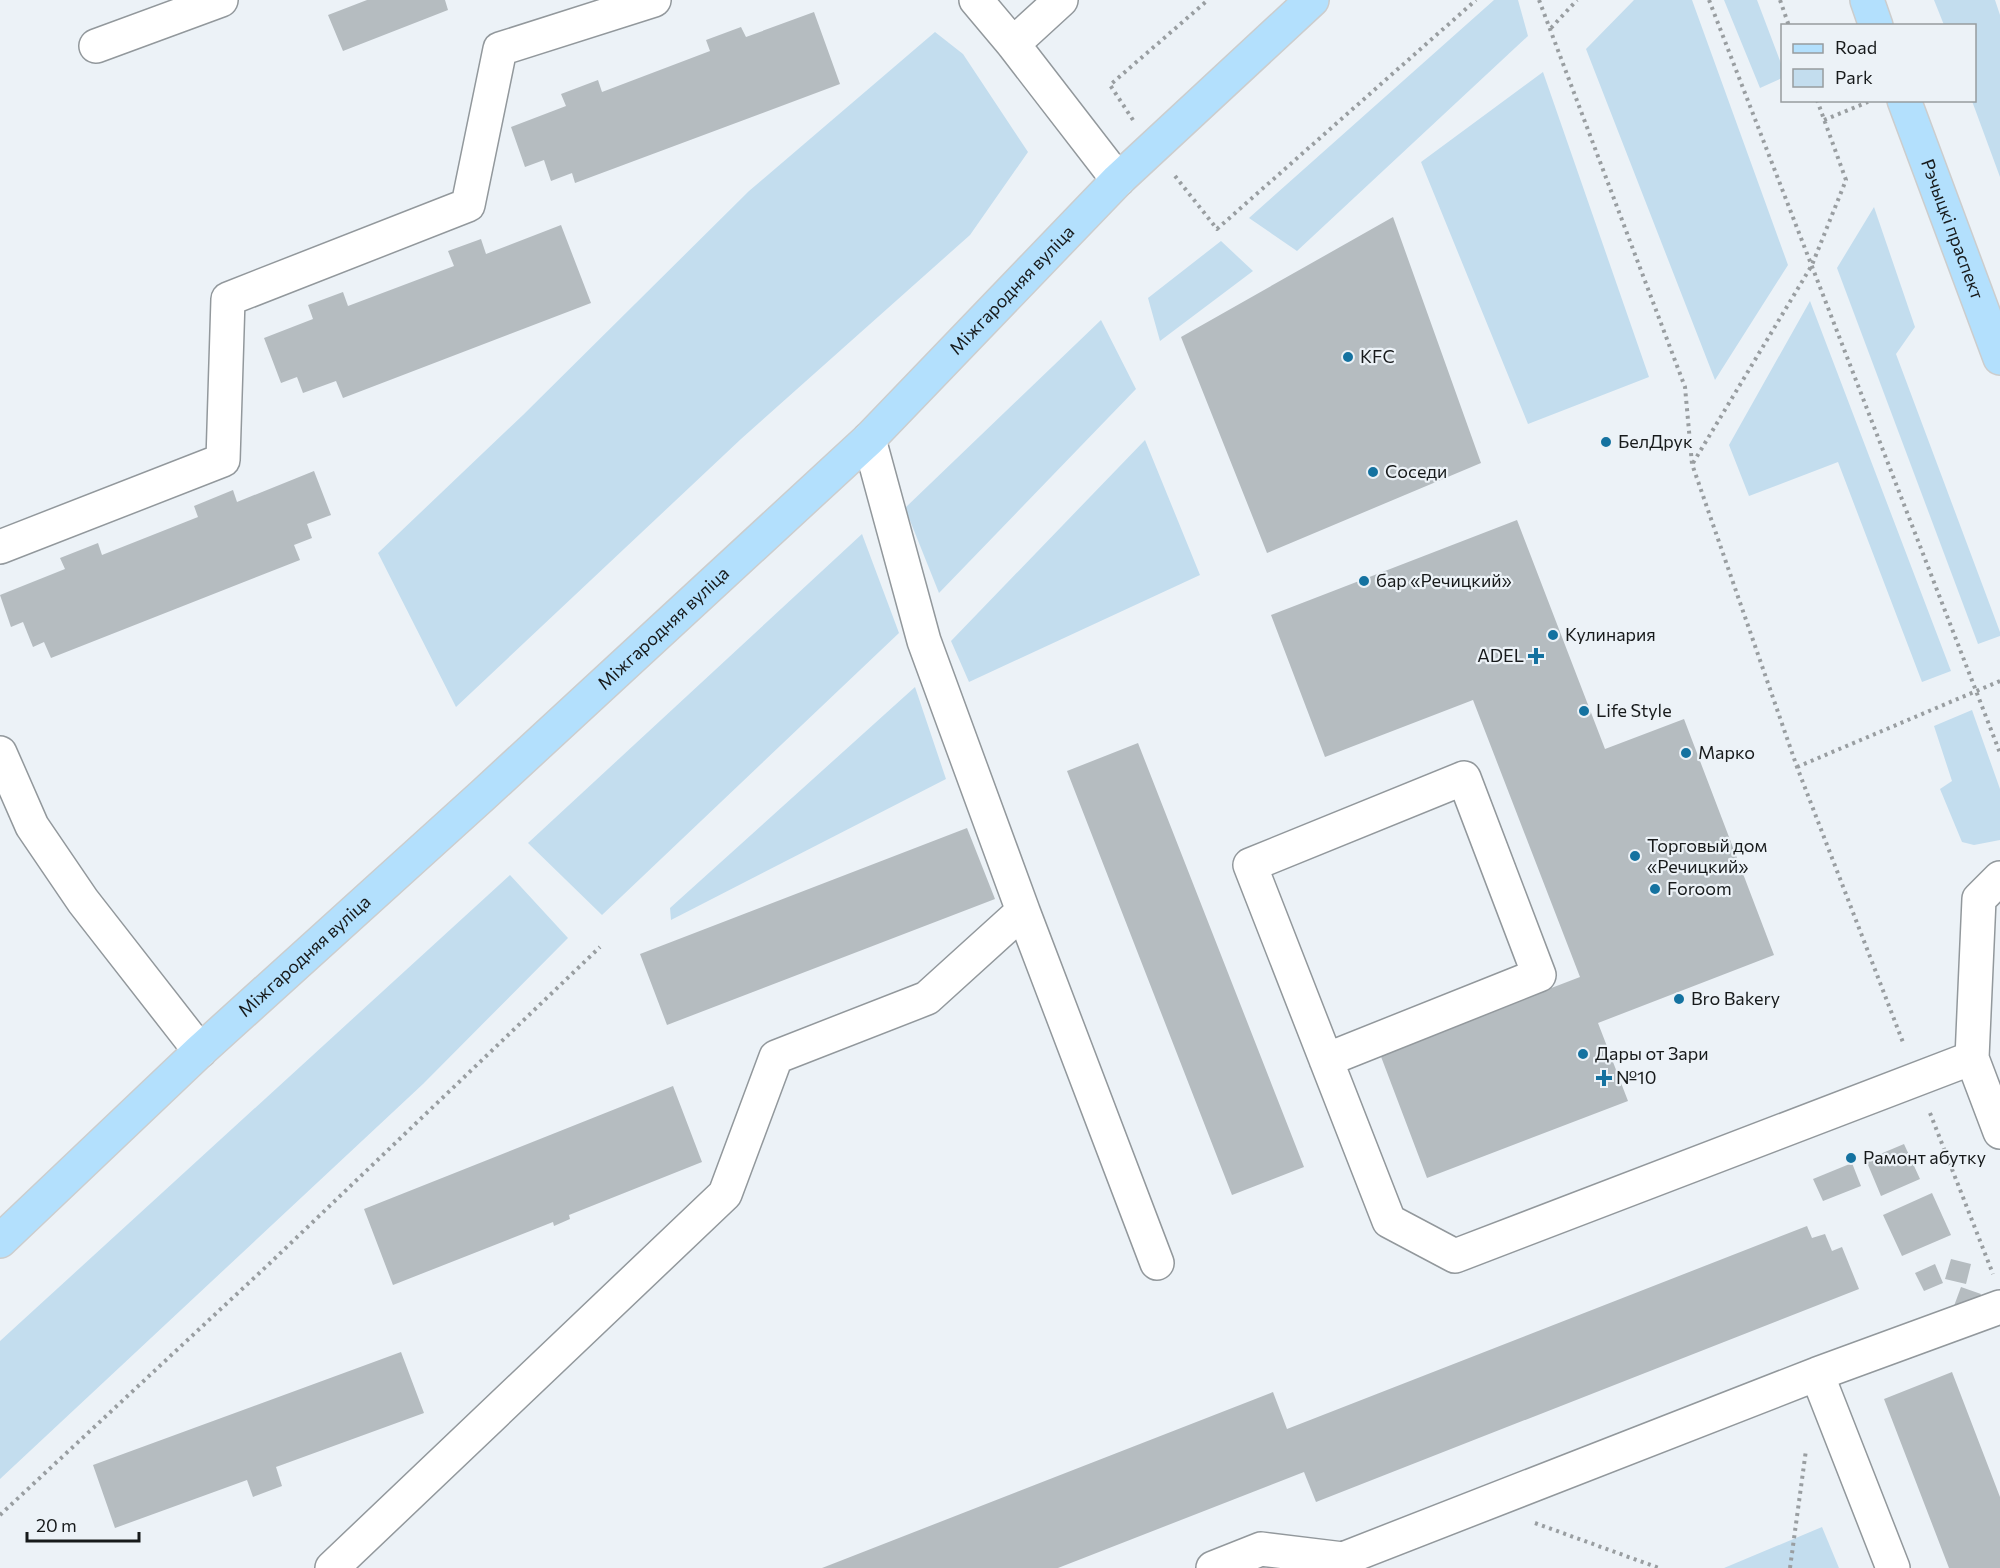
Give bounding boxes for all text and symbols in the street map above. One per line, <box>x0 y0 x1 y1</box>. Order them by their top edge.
legend <box>1781 24 1976 102</box>
text: Road <box>1835 36 1877 58</box>
text: Park <box>1835 66 1873 88</box>
street label: Рэчыцкі праспект <box>1917 156 1989 303</box>
street label: Міжгародняя вуліца <box>944 220 1078 359</box>
place label: KFC <box>1360 345 1395 367</box>
marker: KFC <box>1341 350 1355 364</box>
place label: БелДрук <box>1618 430 1693 452</box>
marker: БелДрук <box>1599 435 1613 449</box>
place label: Соседи <box>1385 460 1447 482</box>
marker: Соседи <box>1366 465 1380 479</box>
street label: Міжгародняя вуліца <box>593 562 733 694</box>
place label: бар «Речицкий» <box>1376 569 1512 591</box>
marker: бар «Речицкий» <box>1357 574 1371 588</box>
place label: Кулинария <box>1565 623 1656 645</box>
marker: Кулинария <box>1546 628 1560 642</box>
place label: ADEL <box>1477 644 1524 666</box>
marker: ADEL <box>1529 649 1543 663</box>
place label: Life Style <box>1596 699 1672 721</box>
marker: Life Style <box>1577 704 1591 718</box>
place label: Марко <box>1698 741 1755 763</box>
marker: Марко <box>1679 746 1693 760</box>
place label: Торговый дом «Речицкий» <box>1647 834 1767 877</box>
marker: Торговый дом «Речицкий» <box>1628 849 1642 863</box>
place label: Foroom <box>1667 877 1732 899</box>
marker: Foroom <box>1648 882 1662 896</box>
street label: Міжгародняя вуліца <box>233 890 375 1021</box>
place label: Bro Bakery <box>1691 987 1780 1009</box>
marker: Bro Bakery <box>1672 992 1686 1006</box>
place label: Дары от Зари <box>1595 1042 1708 1064</box>
marker: Дары от Зари <box>1576 1047 1590 1061</box>
place label: №10 <box>1616 1066 1657 1088</box>
marker: №10 <box>1597 1071 1611 1085</box>
place label: Рамонт абутку <box>1863 1146 1986 1168</box>
marker: Рамонт абутку <box>1844 1151 1858 1165</box>
scale bar <box>27 1505 140 1543</box>
text: 20 m <box>36 1514 77 1536</box>

